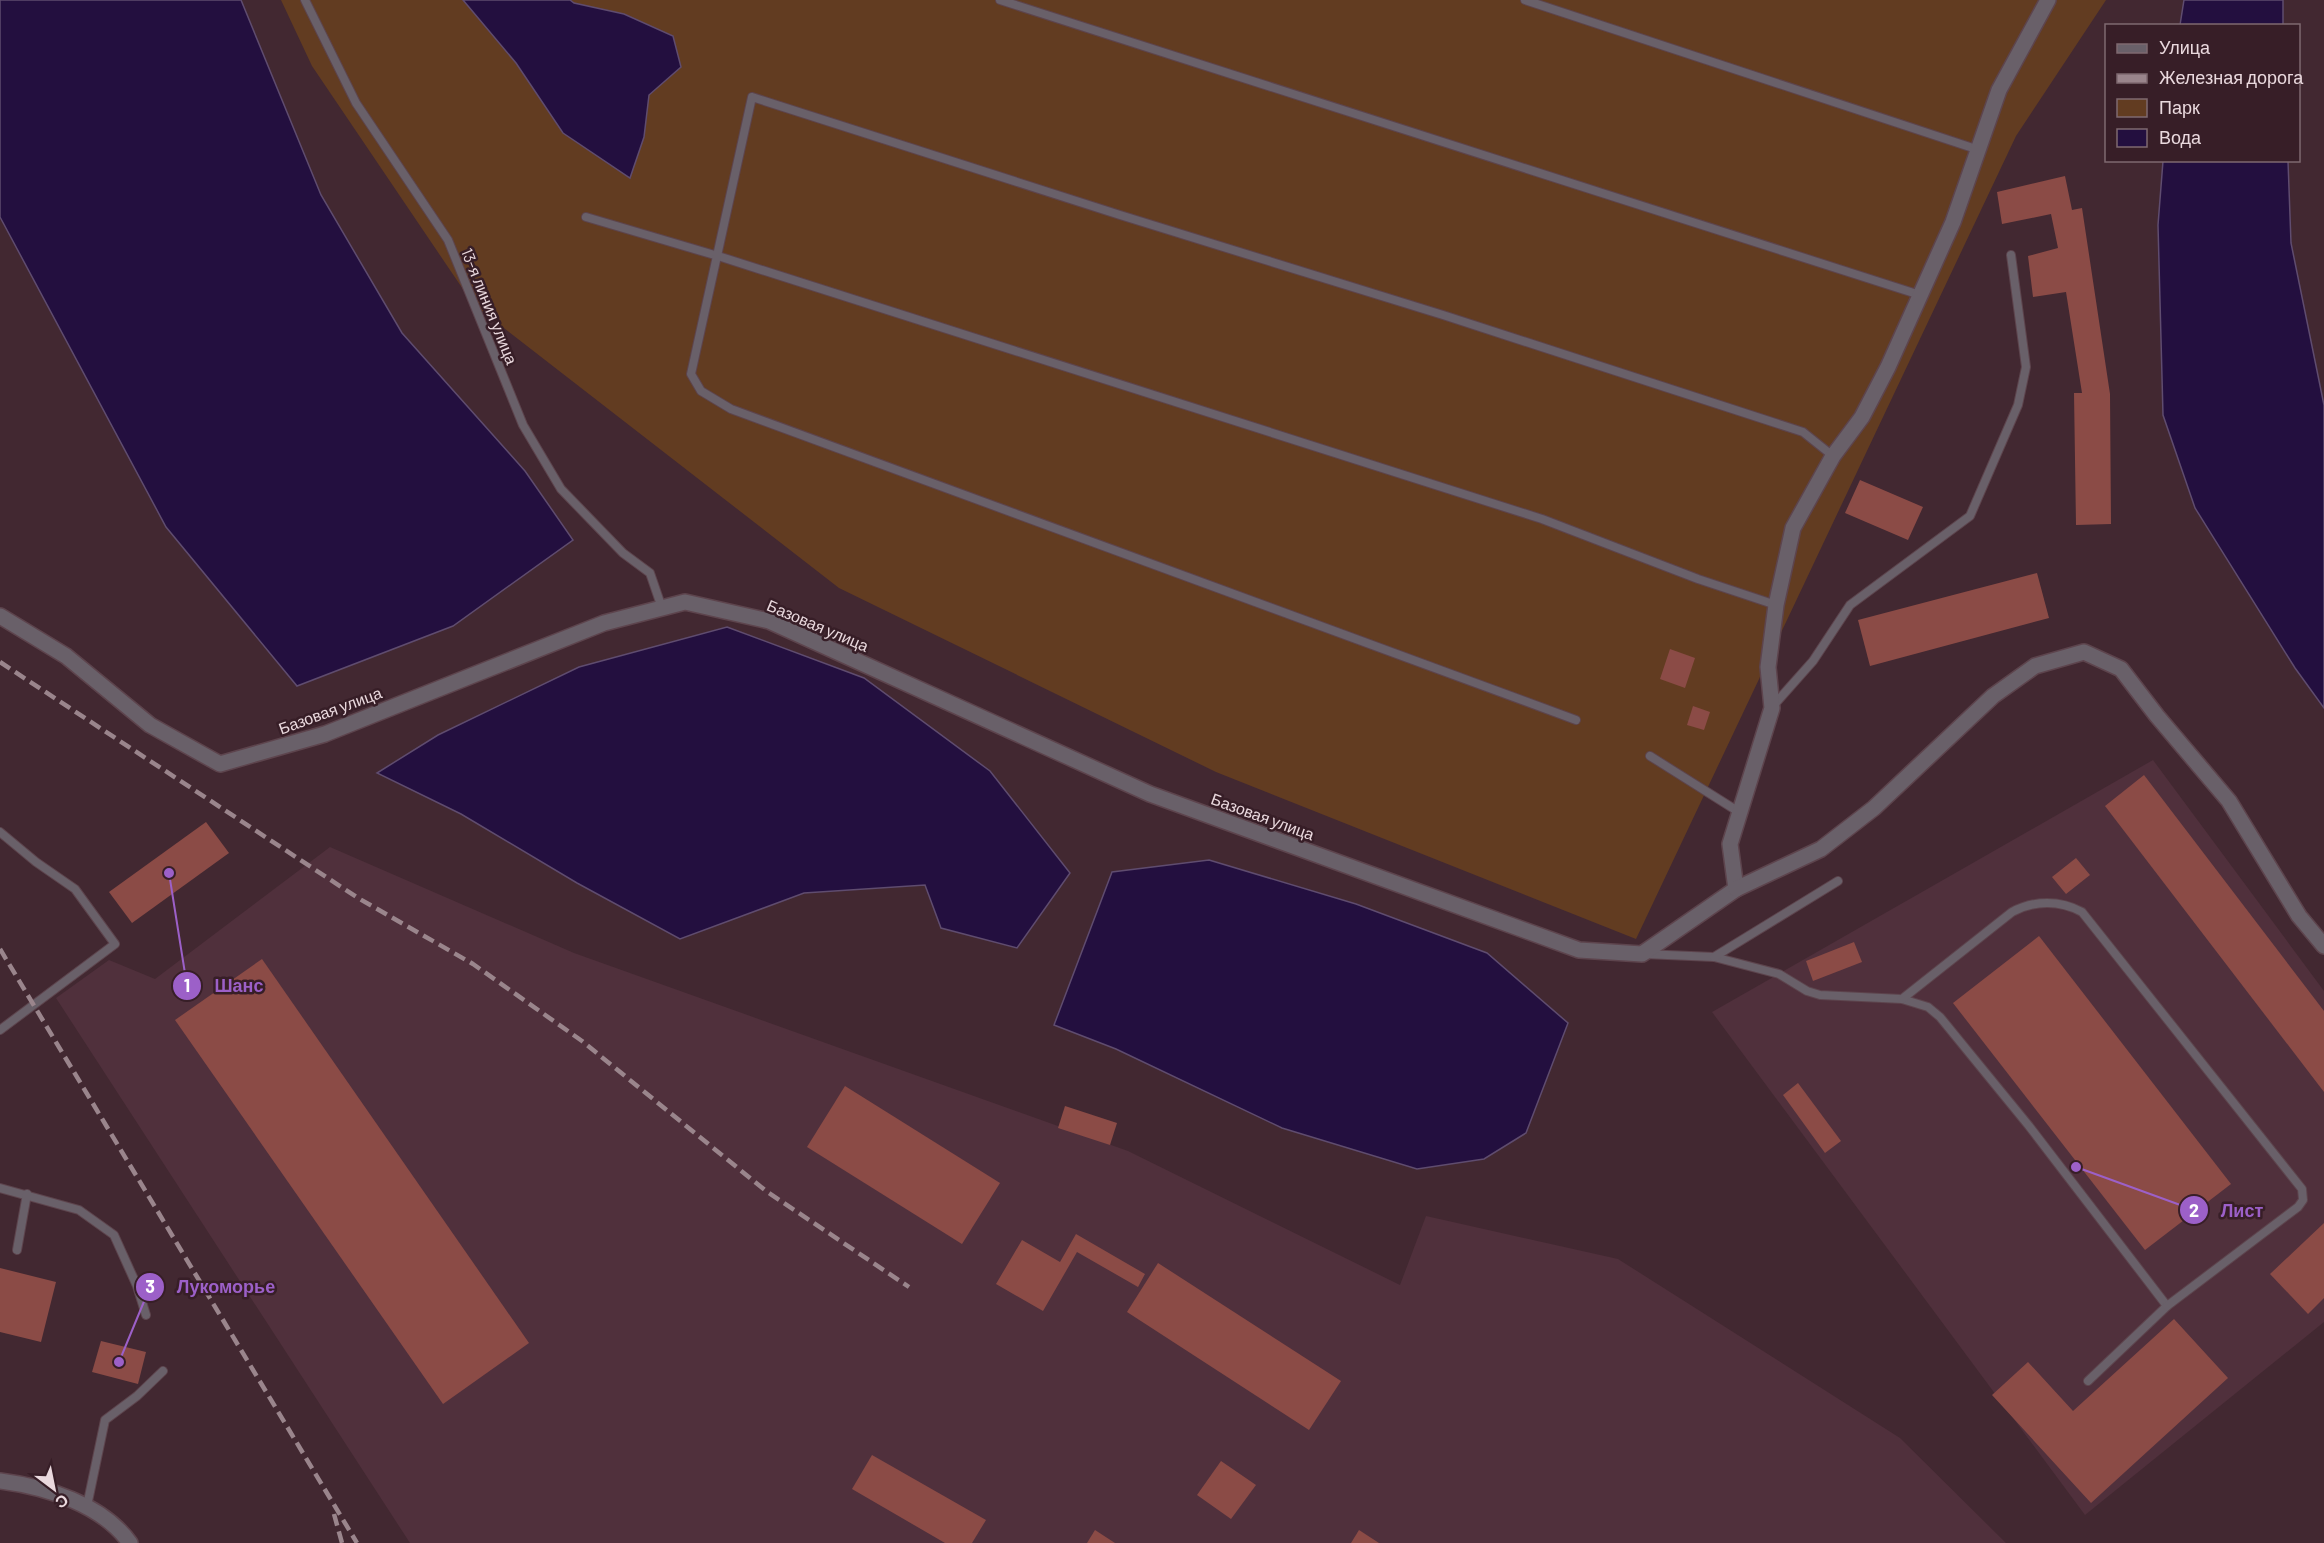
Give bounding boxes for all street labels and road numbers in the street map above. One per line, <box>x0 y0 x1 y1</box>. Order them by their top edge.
street label: 13-я линия улица <box>458 245 522 367</box>
street label: Базовая улица <box>764 595 872 655</box>
street label: Базовая улица <box>276 683 384 737</box>
street label: Базовая улица <box>1209 789 1317 843</box>

